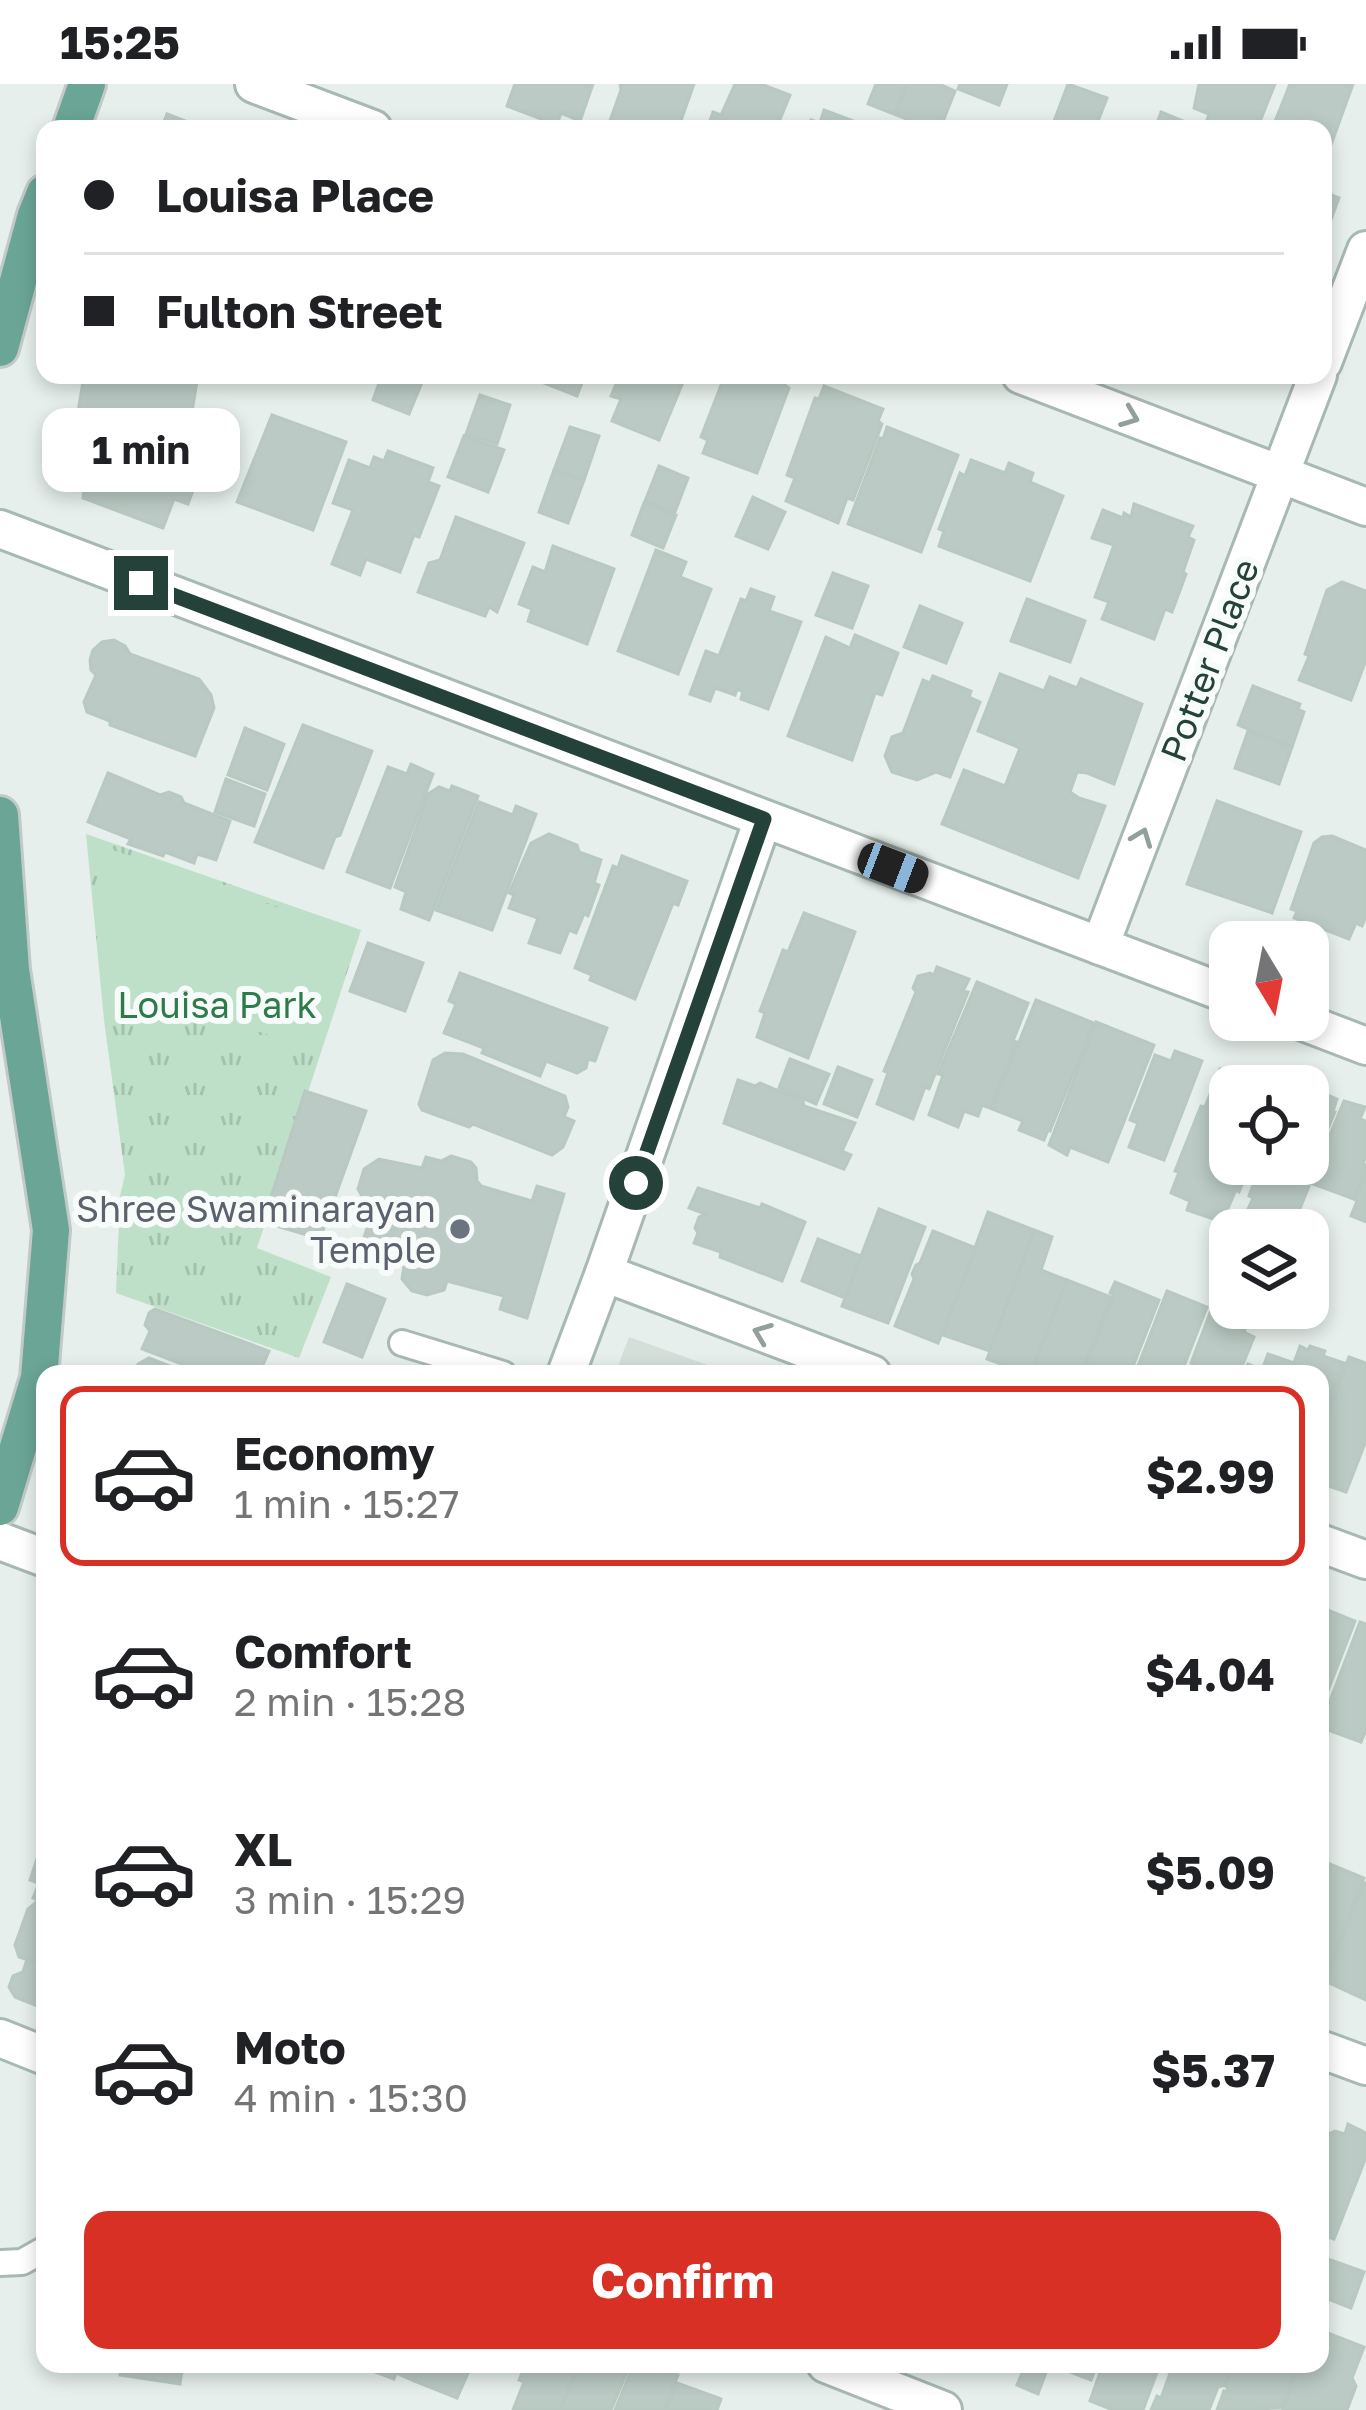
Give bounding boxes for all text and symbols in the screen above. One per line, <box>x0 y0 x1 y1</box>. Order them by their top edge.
text: 15:25 <box>60 15 180 69</box>
text: Louisa Place <box>156 168 434 222</box>
text: Fulton Street <box>156 284 443 338</box>
one-way arrow <box>1118 402 1139 427</box>
callout: 1 min <box>42 409 240 493</box>
text: 1 min <box>92 426 190 473</box>
street label: Potter Place <box>1151 553 1267 767</box>
route end <box>114 556 168 610</box>
one-way arrow <box>1128 827 1153 848</box>
car <box>853 838 933 898</box>
north arrow <box>1209 921 1329 1041</box>
map controls <box>1209 921 1329 1329</box>
park label: Louisa Park <box>117 983 317 1026</box>
button: locate <box>1209 1065 1329 1185</box>
route start <box>609 1156 663 1210</box>
place label: Shree Swaminarayan Temple <box>76 1187 436 1271</box>
button: layers <box>1209 1209 1329 1329</box>
marker: Shree Swaminarayan Temple <box>447 1216 473 1242</box>
one-way arrow <box>753 1322 774 1347</box>
icon: car <box>90 1422 198 1530</box>
text: Economy <box>234 1426 435 1480</box>
text: $2.99 <box>1146 1449 1275 1503</box>
text: 1 min · 15:27 <box>234 1480 459 1527</box>
icon: car <box>90 1620 198 1728</box>
text: Comfort <box>234 1624 412 1678</box>
text: $4.04 <box>1145 1647 1275 1701</box>
text: 2 min · 15:28 <box>234 1678 466 1725</box>
icon: car <box>90 1818 198 1926</box>
text: XL <box>234 1822 292 1876</box>
text: $5.09 <box>1145 1845 1275 1899</box>
text: 3 min · 15:29 <box>234 1876 466 1923</box>
icon: car <box>90 2016 198 2124</box>
text: Moto <box>234 2020 346 2074</box>
text: $5.37 <box>1151 2043 1275 2097</box>
text: 4 min · 15:30 <box>234 2074 468 2121</box>
button: Confirm <box>84 2211 1281 2349</box>

